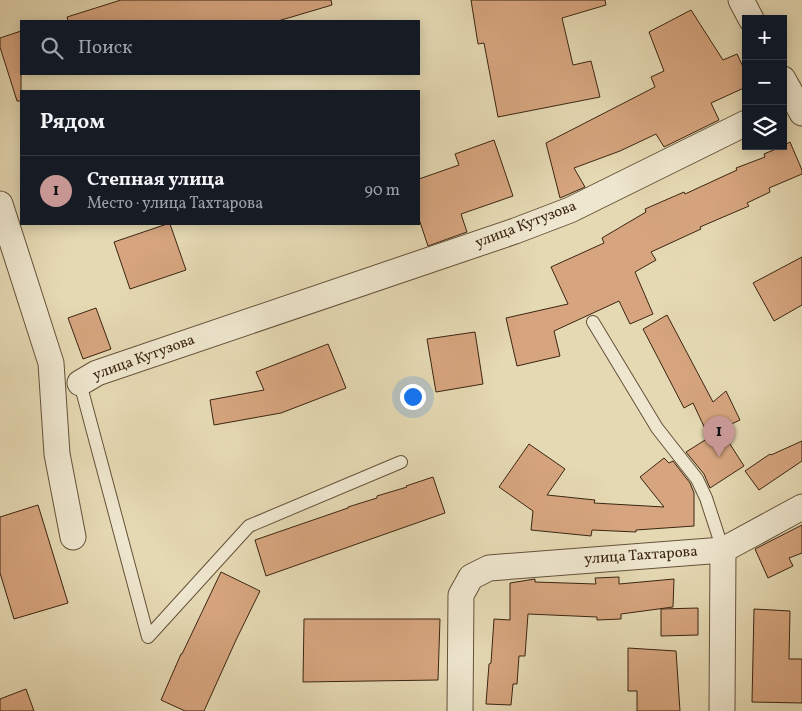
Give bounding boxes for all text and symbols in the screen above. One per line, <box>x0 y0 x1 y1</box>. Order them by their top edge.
map controls <box>742 15 787 150</box>
button: + <box>742 15 787 60</box>
search box <box>20 20 420 75</box>
icon: search <box>38 34 66 62</box>
text: Поиск <box>78 35 132 61</box>
button: − <box>742 60 787 105</box>
button: layers <box>742 105 787 150</box>
text: Рядом <box>40 108 105 137</box>
text: Степная улица <box>87 167 225 193</box>
text: 1 <box>53 180 59 202</box>
text: 90 m <box>364 180 400 202</box>
text: Место · улица Тахтарова <box>87 193 263 215</box>
street label: улица Кутузова <box>472 196 580 254</box>
street label: улица Кутузова <box>90 330 198 386</box>
your location <box>400 384 426 410</box>
pin: 1 <box>703 416 735 457</box>
street label: улица Тахтарова <box>584 542 698 570</box>

